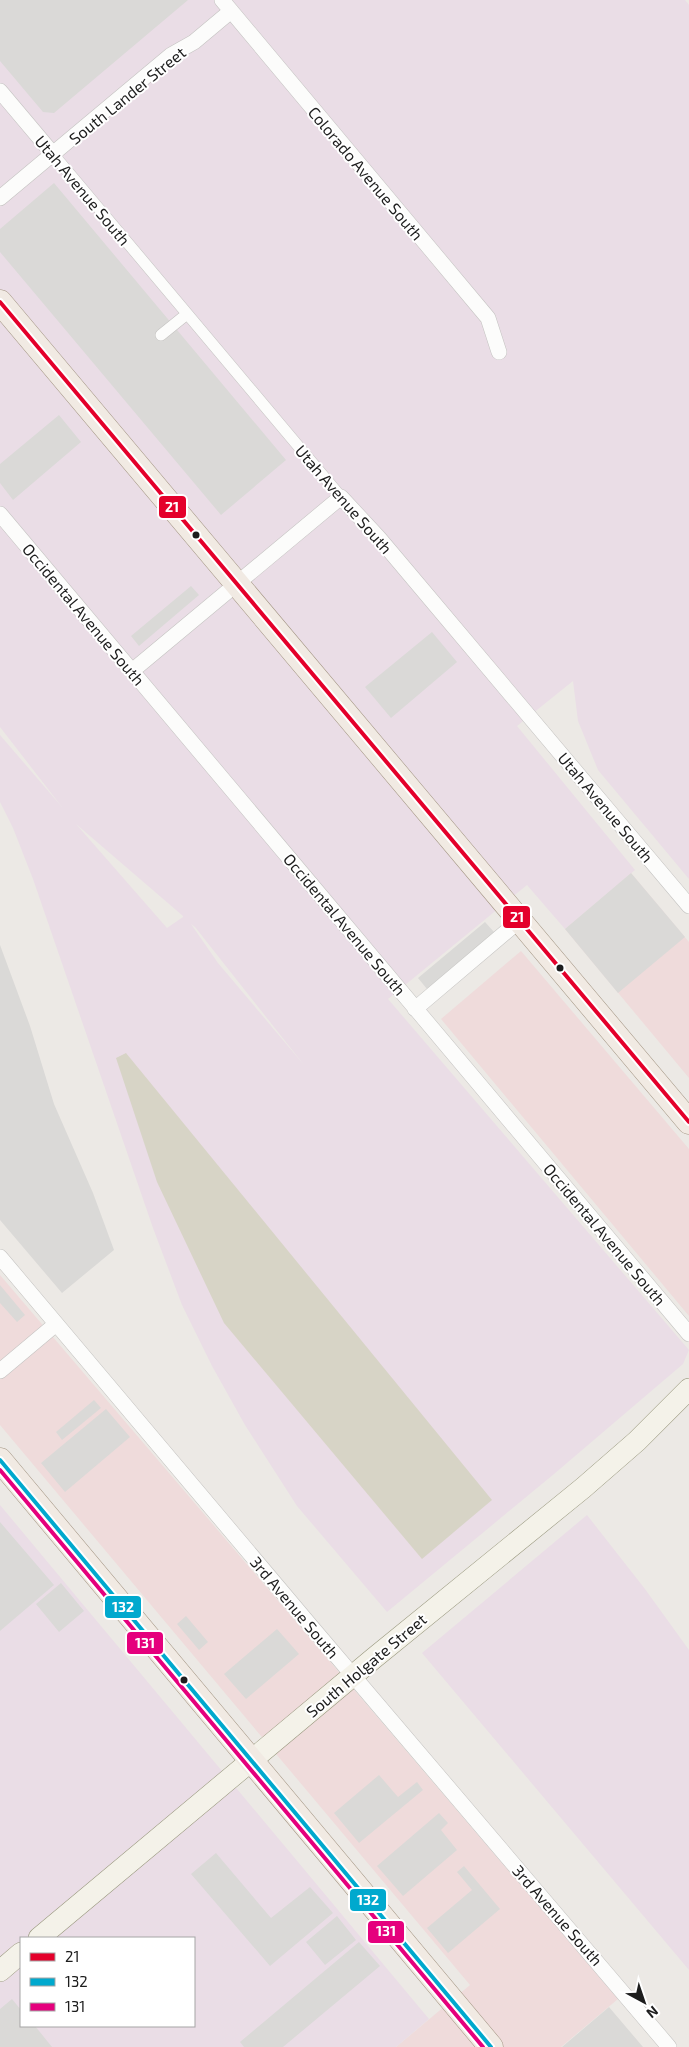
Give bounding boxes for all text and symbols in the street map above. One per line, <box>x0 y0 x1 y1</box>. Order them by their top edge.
street label: South Lander Street <box>65 42 189 148</box>
street label: Colorado Avenue South <box>305 102 427 244</box>
street label: Utah Avenue South <box>31 131 135 249</box>
street label: Utah Avenue South <box>292 441 396 557</box>
line badge: 21 <box>158 495 187 519</box>
text: 21 <box>165 498 179 515</box>
unlabelled marker <box>191 530 201 540</box>
street label: Occidental Avenue South <box>19 539 149 689</box>
street label: Utah Avenue South <box>554 748 658 866</box>
street label: Occidental Avenue South <box>280 849 410 999</box>
line badge: 21 <box>502 905 531 929</box>
text: 21 <box>510 908 524 925</box>
unlabelled marker <box>555 963 565 973</box>
street label: Occidental Avenue South <box>540 1159 670 1309</box>
street label: 3rd Avenue South <box>247 1552 343 1662</box>
line badge: 132 <box>104 1595 142 1619</box>
text: 132 <box>112 1598 134 1615</box>
street label: South Holgate Street <box>302 1609 430 1721</box>
line badge: 131 <box>126 1631 164 1655</box>
text: 131 <box>135 1634 155 1651</box>
unlabelled marker <box>179 1675 189 1685</box>
street label: 3rd Avenue South <box>509 1861 607 1969</box>
line badge: 132 <box>349 1888 387 1912</box>
text: 132 <box>357 1891 379 1908</box>
line badge: 131 <box>367 1920 405 1944</box>
text: 131 <box>376 1922 396 1939</box>
legend <box>20 1937 195 2027</box>
text: 21 <box>65 1947 79 1965</box>
text: 132 <box>65 1972 88 1990</box>
north arrow <box>619 1977 669 2027</box>
text: 131 <box>65 1997 85 2015</box>
text: N <box>643 2003 662 2022</box>

